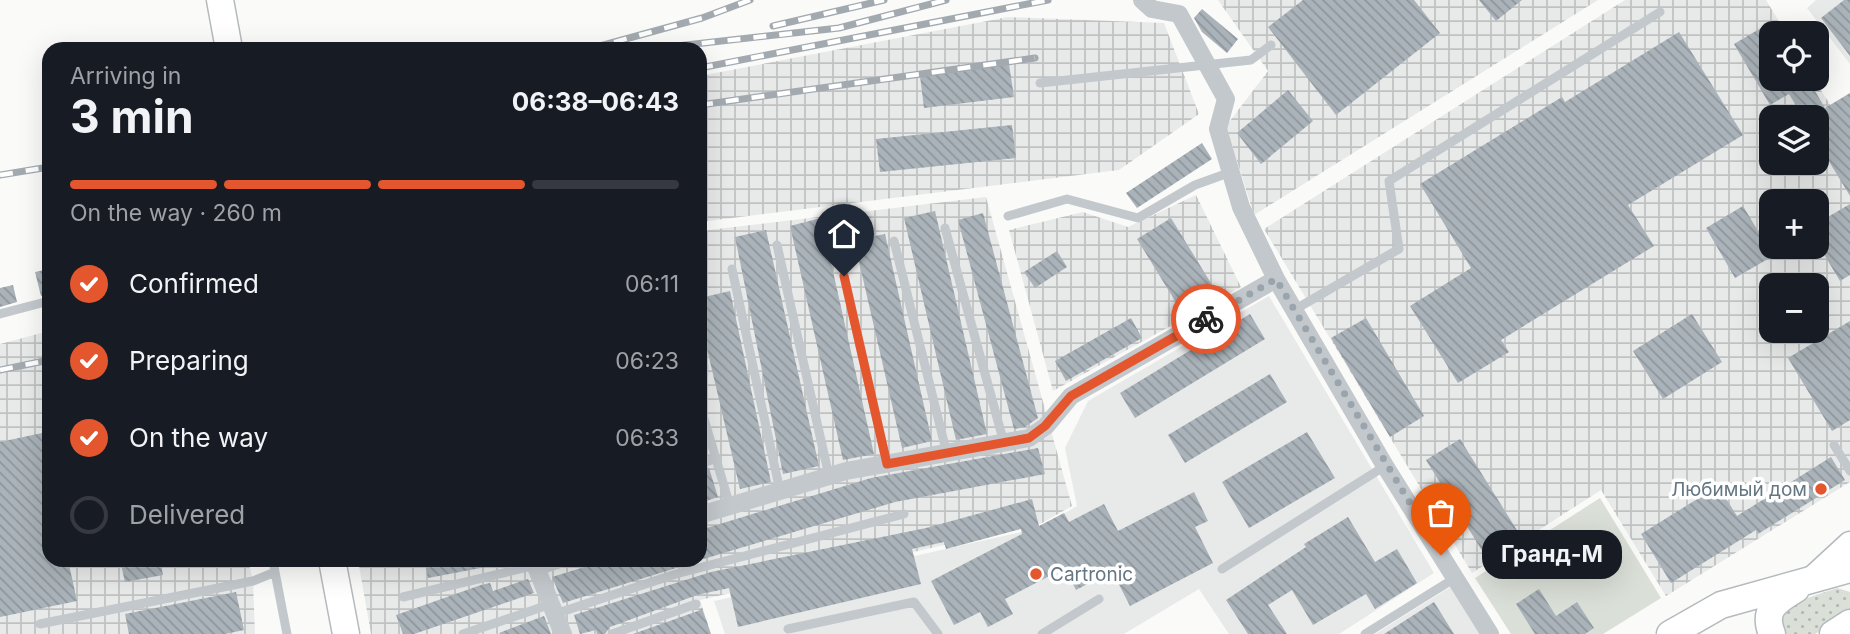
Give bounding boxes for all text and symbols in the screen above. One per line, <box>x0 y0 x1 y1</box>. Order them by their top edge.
map controls <box>1759 21 1829 343</box>
button: locate <box>1759 21 1829 91</box>
text: Arriving in <box>70 62 181 90</box>
text: 06:38–06:43 <box>512 86 679 117</box>
text: 3 min <box>70 88 194 144</box>
button: layers <box>1759 105 1829 175</box>
button: + <box>1759 189 1829 259</box>
text: On the way · 260 m <box>70 199 282 227</box>
pin <box>814 204 874 276</box>
icon: home <box>825 215 863 253</box>
icon: check <box>70 265 108 303</box>
text: Confirmed <box>129 268 259 299</box>
text: 06:11 <box>625 270 679 298</box>
button: − <box>1759 273 1829 343</box>
courier <box>1171 284 1241 354</box>
icon: bike <box>1187 300 1225 338</box>
icon: check <box>70 342 108 380</box>
text: Preparing <box>129 345 249 376</box>
text: 06:23 <box>615 347 679 375</box>
icon: check <box>70 419 108 457</box>
text: On the way <box>129 422 268 453</box>
text: 06:33 <box>615 424 679 452</box>
place label: Любимый дом <box>1671 478 1807 501</box>
marker: Любимый дом <box>1813 481 1829 497</box>
pin <box>1411 483 1471 555</box>
icon: bag <box>1422 494 1460 532</box>
text: Delivered <box>129 499 245 530</box>
callout: Гранд-М <box>1483 530 1623 580</box>
text: Гранд-М <box>1501 540 1603 568</box>
place label: Cartronic <box>1050 563 1133 586</box>
marker: Cartronic <box>1028 566 1044 582</box>

